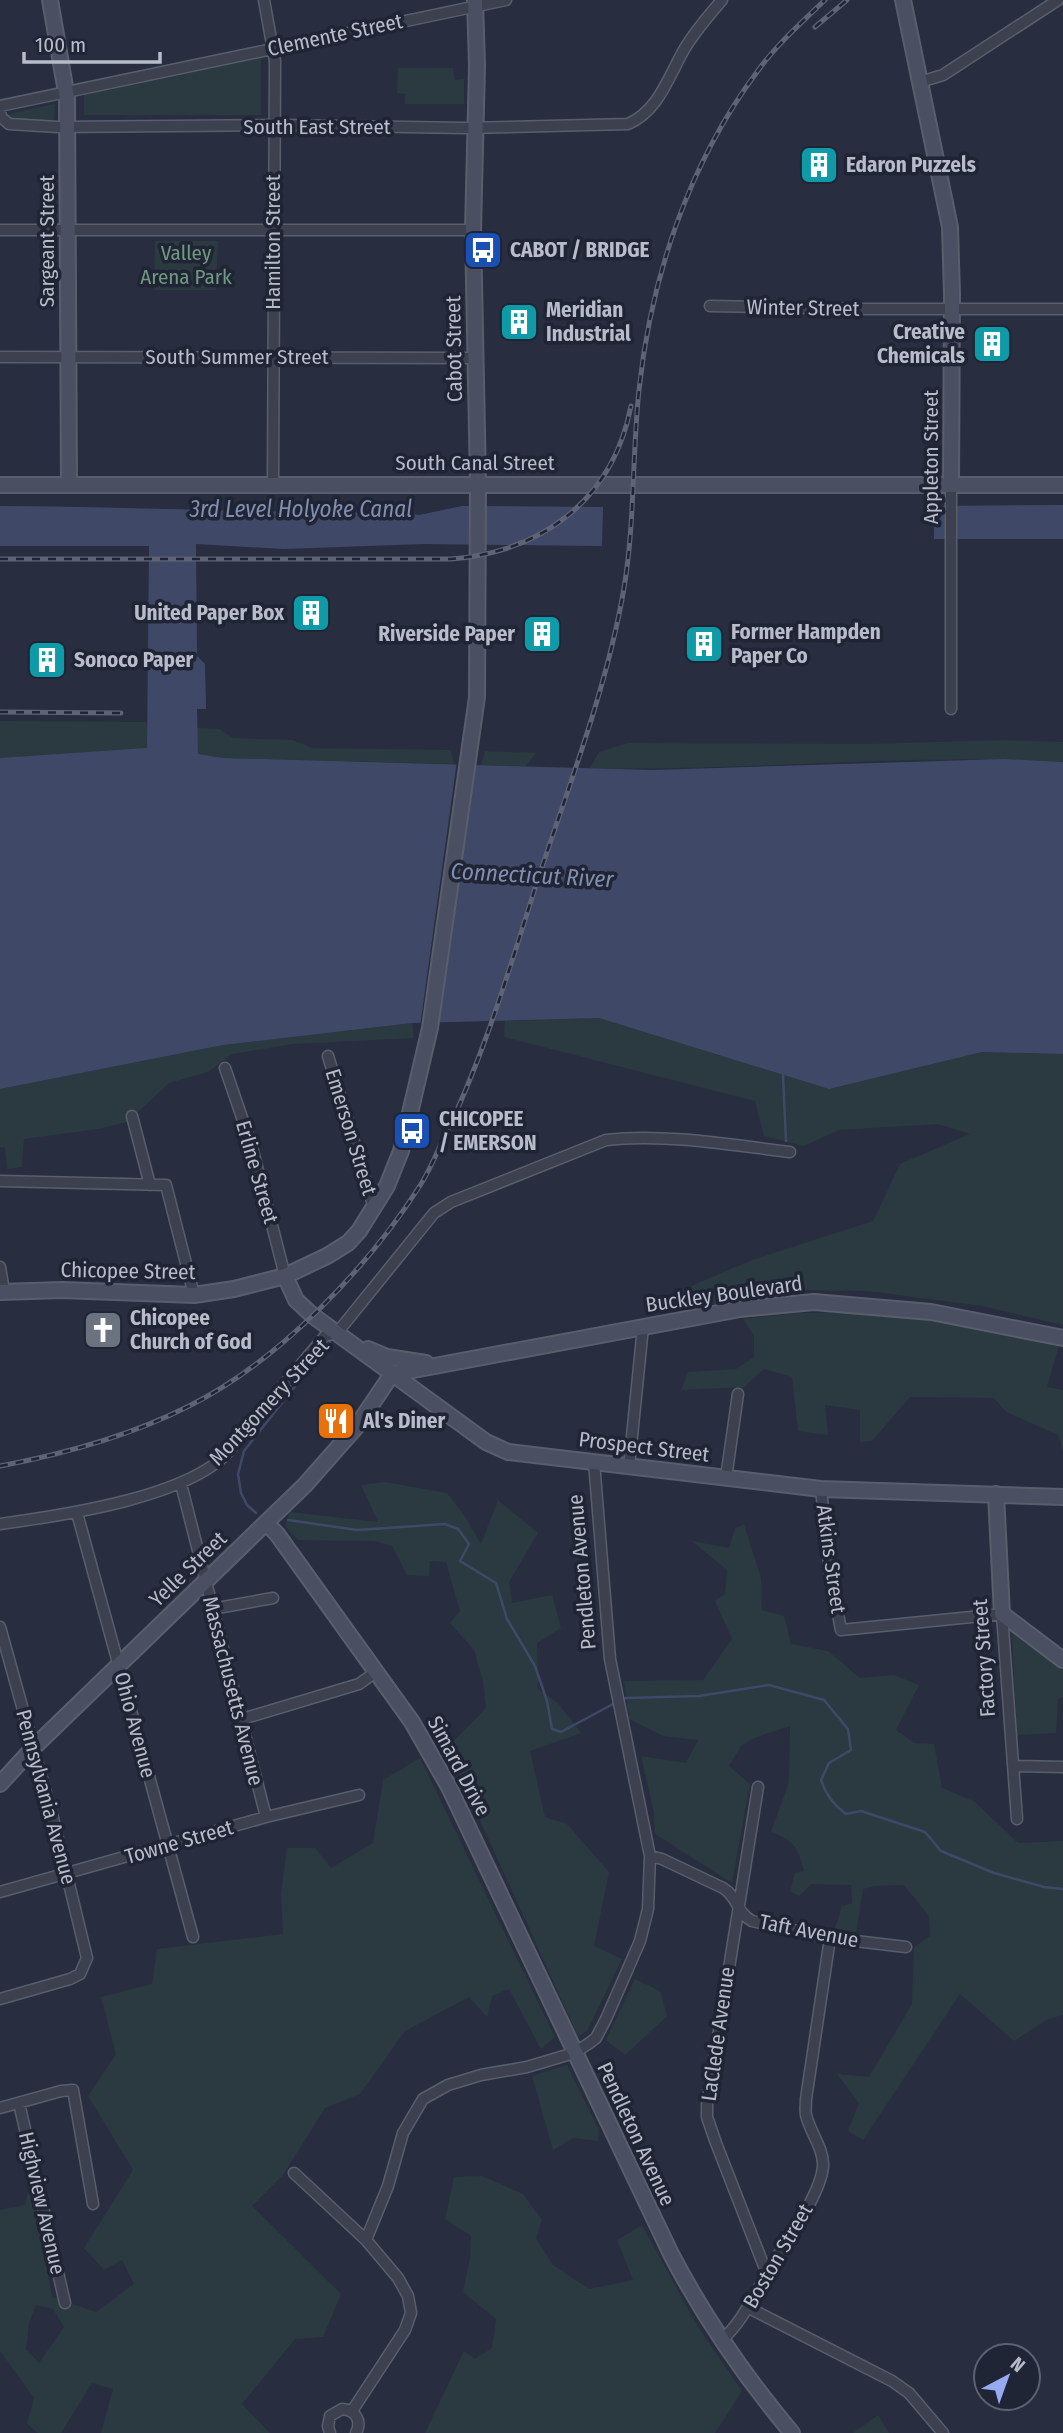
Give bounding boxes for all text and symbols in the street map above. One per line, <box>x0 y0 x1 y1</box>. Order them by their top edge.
street label: Clemente Street <box>265 8 405 62</box>
scale bar <box>24 21 161 65</box>
text: 100 m <box>35 32 86 58</box>
street label: South East Street <box>243 114 391 140</box>
building icon: Edaron Puzzels <box>798 144 840 186</box>
place label: Edaron Puzzels <box>846 152 976 178</box>
street label: Hamilton Street <box>260 174 286 310</box>
street label: Sargeant Street <box>34 175 60 307</box>
bus stop icon: CABOT / BRIDGE <box>462 229 504 271</box>
place label: CABOT / BRIDGE <box>510 237 650 263</box>
park label: Valley Arena Park <box>140 240 232 290</box>
street label: Winter Street <box>746 294 860 322</box>
street label: Cabot Street <box>440 295 468 402</box>
place label: Meridian Industrial <box>546 297 631 347</box>
building icon: Meridian Industrial <box>498 301 540 343</box>
place label: Creative Chemicals <box>877 319 965 369</box>
building icon: Creative Chemicals <box>971 323 1013 365</box>
street label: South Summer Street <box>145 344 329 370</box>
street label: Appleton Street <box>918 390 944 524</box>
street label: South Canal Street <box>395 450 555 476</box>
water label: 3rd Level Holyoke Canal <box>189 495 412 523</box>
building icon: United Paper Box <box>290 592 332 634</box>
place label: United Paper Box <box>134 600 285 626</box>
building icon: Riverside Paper <box>521 613 563 655</box>
place label: Former Hampden Paper Co <box>731 619 881 669</box>
place label: Riverside Paper <box>378 621 515 647</box>
building icon: Former Hampden Paper Co <box>683 623 725 665</box>
building icon: Sonoco Paper <box>26 639 68 681</box>
place label: Sonoco Paper <box>74 647 194 673</box>
water label: Connecticut River <box>450 857 615 893</box>
street label: Emerson Street <box>319 1066 383 1198</box>
place label: CHICOPEE / EMERSON <box>439 1106 537 1156</box>
bus stop icon: CHICOPEE / EMERSON <box>391 1110 433 1152</box>
street label: Erline Street <box>230 1118 284 1227</box>
street label: Chicopee Street <box>60 1257 196 1285</box>
street label: Buckley Boulevard <box>644 1270 804 1318</box>
place label: Chicopee Church of God <box>130 1305 252 1355</box>
church icon: Chicopee Church of God <box>82 1309 124 1351</box>
street label: Montgomery Street <box>204 1333 335 1471</box>
restaurant icon: Al's Diner <box>315 1400 357 1442</box>
place label: Al's Diner <box>362 1408 445 1434</box>
street label: Prospect Street <box>577 1426 711 1468</box>
street label: Pendleton Avenue <box>562 1493 602 1651</box>
street label: Atkins Street <box>810 1503 852 1615</box>
street label: Yelle Street <box>144 1526 232 1612</box>
street label: Massachusetts Avenue <box>197 1594 269 1788</box>
street label: Factory Street <box>967 1598 1001 1718</box>
street label: Ohio Avenue <box>108 1669 162 1781</box>
street label: Pennsylvania Avenue <box>10 1707 82 1887</box>
street label: Simard Drive <box>422 1712 496 1820</box>
street label: Towne Street <box>122 1814 236 1870</box>
street label: Taft Avenue <box>757 1909 861 1953</box>
street label: LaClede Avenue <box>696 1965 740 2103</box>
street label: Pendleton Avenue <box>591 2058 681 2210</box>
street label: Highview Avenue <box>13 2129 71 2277</box>
street label: Boston Street <box>738 2199 819 2313</box>
north arrow <box>972 2342 1042 2412</box>
text: N <box>1006 2352 1030 2377</box>

